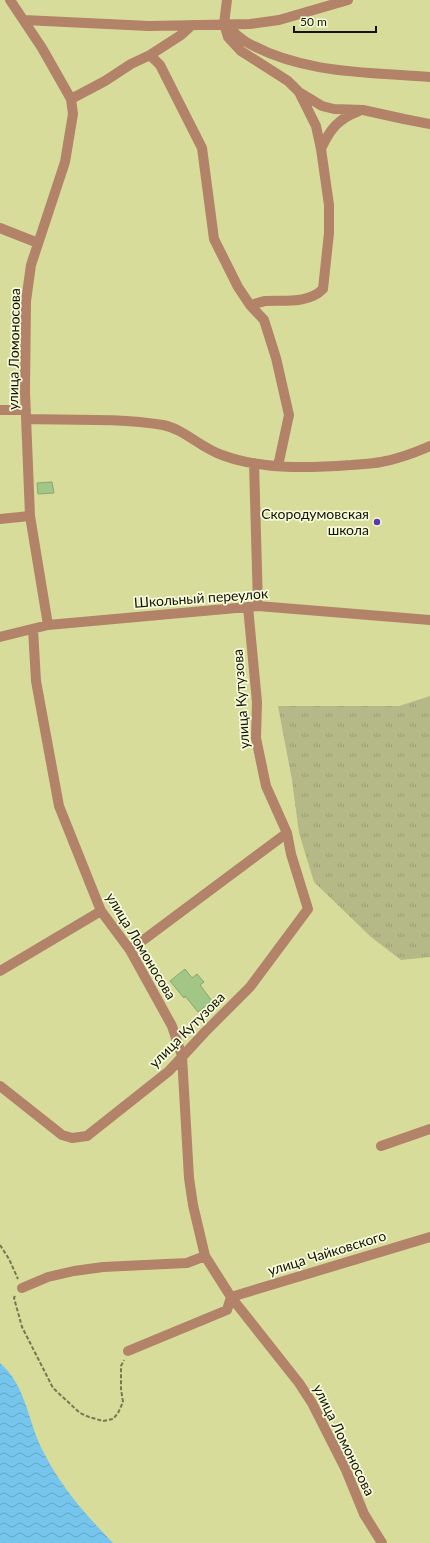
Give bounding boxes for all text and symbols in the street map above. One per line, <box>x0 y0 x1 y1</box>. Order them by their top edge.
scale bar <box>294 8 376 34</box>
text: 50 m <box>300 14 327 29</box>
street label: улица Ломоносова <box>4 288 23 410</box>
place label: Скородумовская школа <box>261 505 369 538</box>
marker: Скородумовская школа <box>372 517 382 527</box>
street label: Школьный переулок <box>133 584 269 611</box>
street label: улица Кутузова <box>229 648 252 750</box>
street label: улица Ломоносова <box>103 889 180 1002</box>
street label: улица Кутузова <box>145 988 228 1071</box>
street label: улица Чайковского <box>266 1226 388 1279</box>
street label: улица Ломоносова <box>310 1381 379 1498</box>

